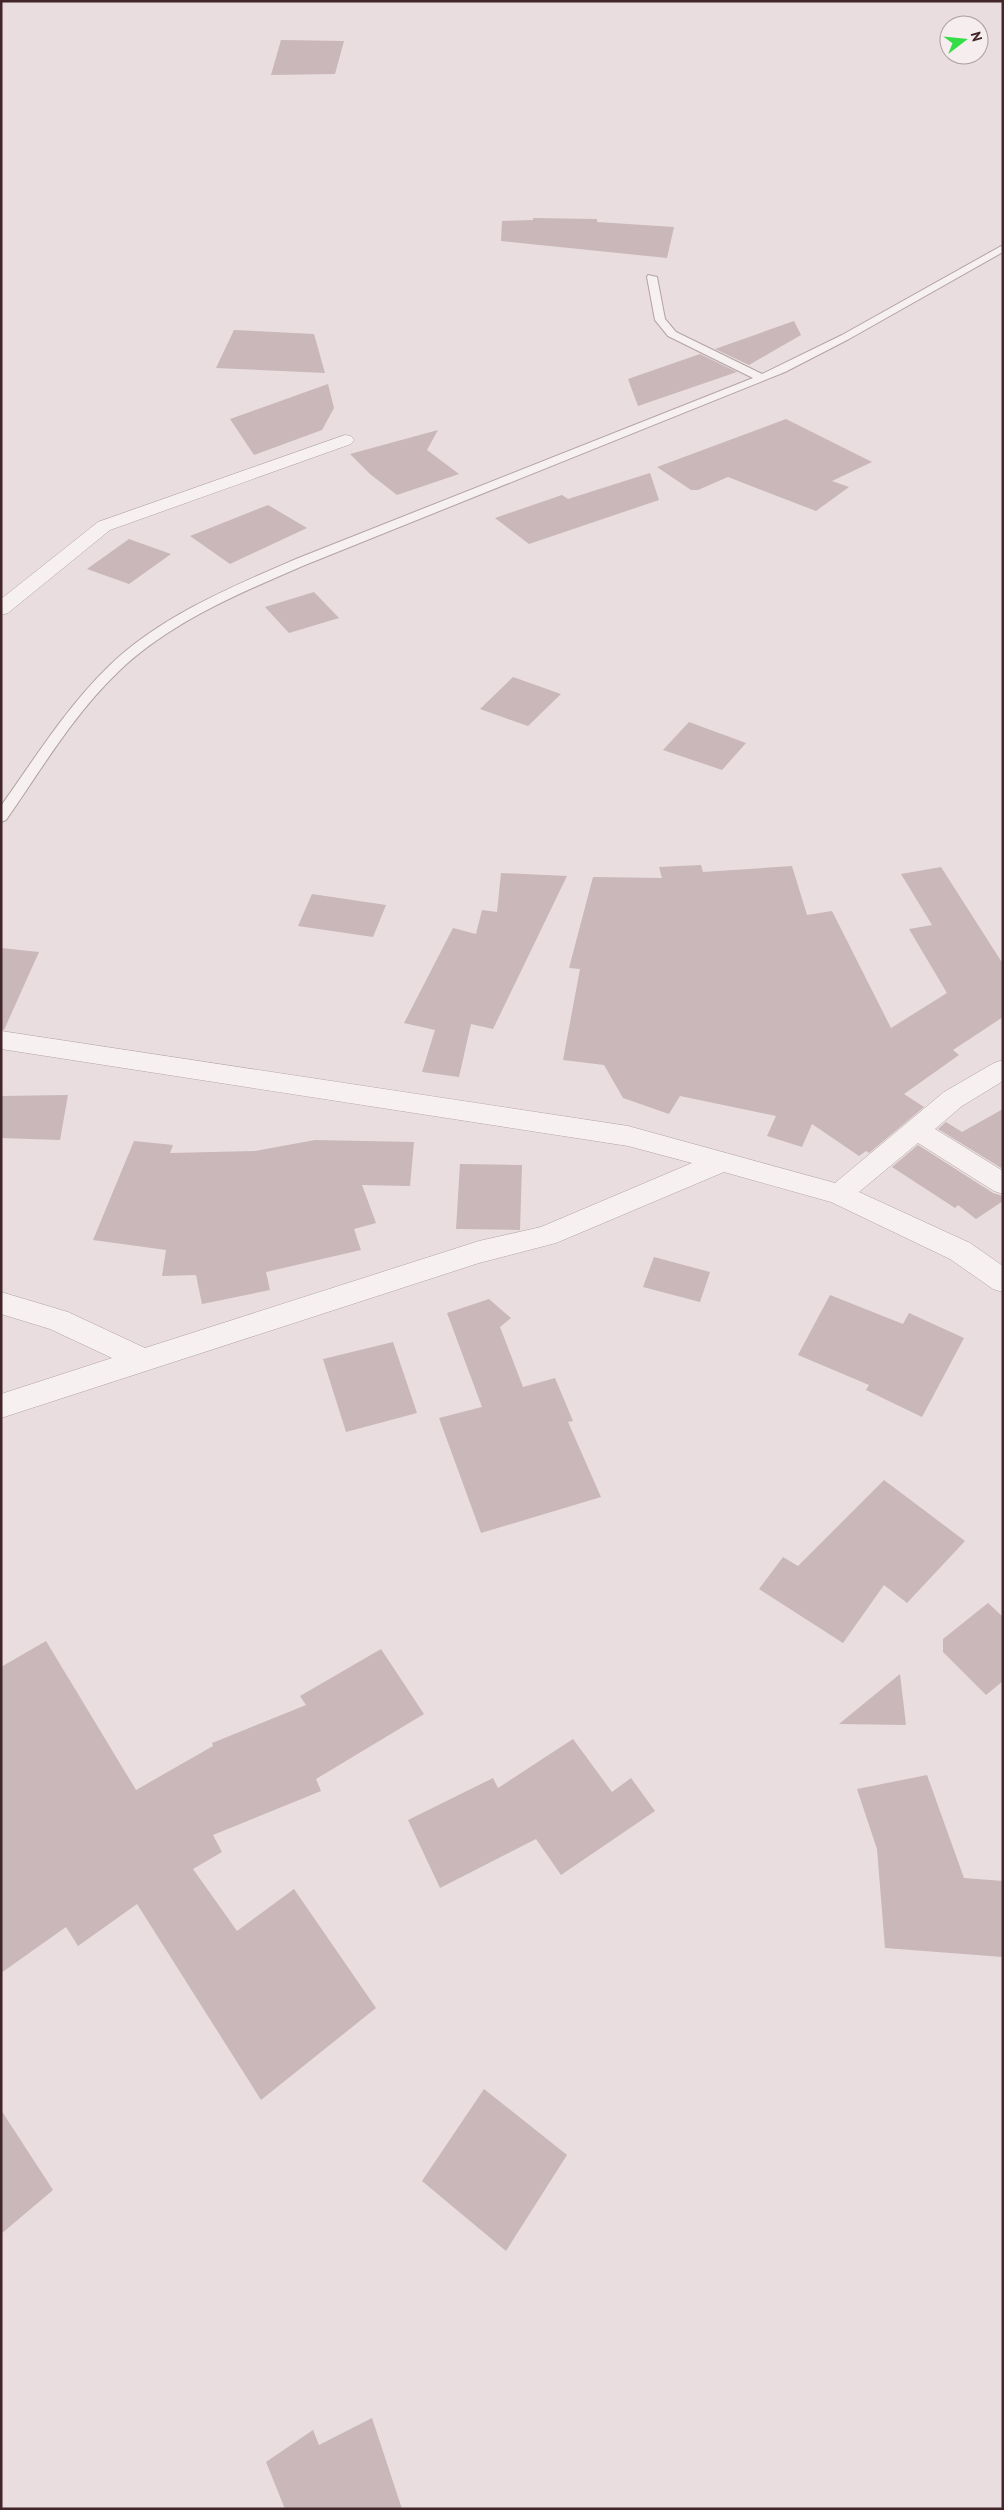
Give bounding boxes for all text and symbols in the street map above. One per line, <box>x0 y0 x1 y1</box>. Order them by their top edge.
north arrow <box>939 15 989 65</box>
text: N <box>967 30 986 43</box>

